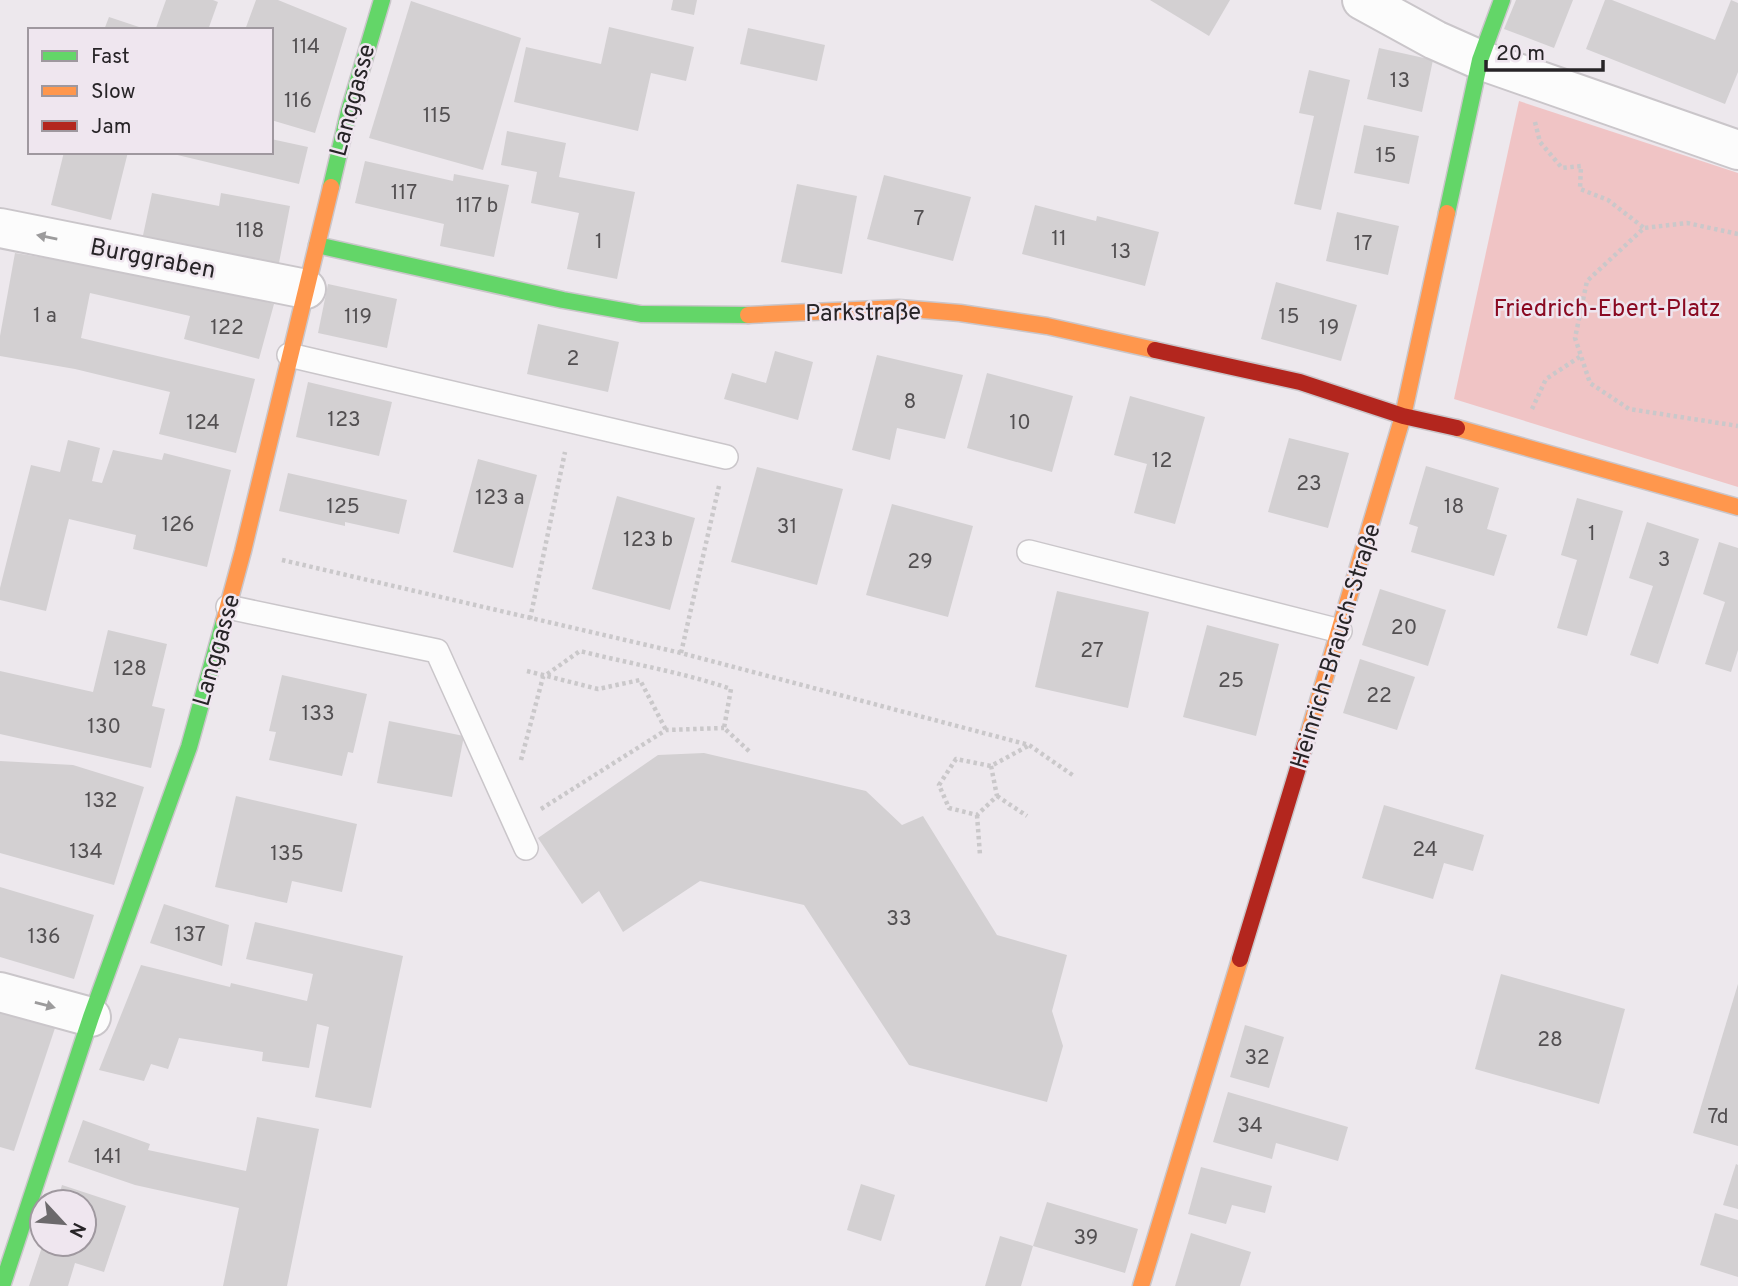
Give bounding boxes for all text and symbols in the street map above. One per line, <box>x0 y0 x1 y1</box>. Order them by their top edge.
legend <box>28 28 273 154</box>
scale bar <box>1486 28 1603 72</box>
house number: 114 <box>292 34 320 61</box>
street label: Langgasse <box>325 41 383 160</box>
text: 20 m <box>1496 41 1545 68</box>
text: Fast <box>91 44 130 71</box>
house number: 13 <box>1390 68 1410 95</box>
text: Slow <box>91 79 136 106</box>
house number: 116 <box>284 88 312 115</box>
house number: 115 <box>423 103 451 130</box>
text: Jam <box>91 114 132 141</box>
house number: 15 <box>1376 143 1396 170</box>
house number: 117 <box>391 180 417 207</box>
house number: 117 b <box>456 193 498 220</box>
house number: 7 <box>914 206 925 233</box>
house number: 118 <box>236 218 264 245</box>
house number: 11 <box>1051 226 1067 253</box>
house number: 1 <box>595 229 603 256</box>
house number: 17 <box>1354 231 1372 258</box>
one-way arrow <box>36 232 58 243</box>
street label: Burggraben <box>87 233 218 287</box>
house number: 13 <box>1111 239 1131 266</box>
park label: Friedrich-Ebert-Platz <box>1493 295 1721 325</box>
street label: Parkstraße <box>805 298 921 330</box>
house number: 1 a <box>33 303 57 330</box>
house number: 119 <box>344 304 372 331</box>
house number: 15 <box>1279 304 1299 331</box>
house number: 122 <box>210 315 244 342</box>
house number: 19 <box>1319 315 1339 342</box>
house number: 2 <box>567 346 579 373</box>
house number: 8 <box>904 389 916 416</box>
house number: 123 <box>327 407 361 434</box>
house number: 124 <box>186 410 220 437</box>
house number: 10 <box>1009 410 1031 437</box>
house number: 12 <box>1152 448 1172 475</box>
house number: 23 <box>1296 471 1322 498</box>
house number: 123 a <box>475 485 525 512</box>
house number: 125 <box>326 494 360 521</box>
house number: 18 <box>1444 494 1464 521</box>
house number: 126 <box>161 512 195 539</box>
house number: 31 <box>777 514 797 541</box>
street label: Heinrich-Brauch-Straße <box>1285 520 1389 773</box>
house number: 1 <box>1588 521 1596 548</box>
house number: 123 b <box>623 527 673 554</box>
house number: 3 <box>1658 547 1670 574</box>
house number: 29 <box>907 549 933 576</box>
street label: Langgasse <box>188 591 248 710</box>
house number: 20 <box>1391 615 1417 642</box>
house number: 27 <box>1080 638 1104 665</box>
house number: 128 <box>113 656 147 683</box>
house number: 25 <box>1218 668 1244 695</box>
house number: 22 <box>1366 683 1392 710</box>
house number: 133 <box>301 701 335 728</box>
house number: 130 <box>87 714 121 741</box>
house number: 132 <box>85 788 117 815</box>
house number: 24 <box>1412 837 1438 864</box>
house number: 134 <box>69 839 103 866</box>
house number: 135 <box>270 841 304 868</box>
house number: 33 <box>886 906 912 933</box>
house number: 137 <box>174 922 206 949</box>
house number: 136 <box>27 924 61 951</box>
one-way arrow <box>35 1000 57 1011</box>
house number: 28 <box>1537 1027 1563 1054</box>
house number: 32 <box>1244 1045 1270 1072</box>
house number: 7d <box>1708 1104 1728 1131</box>
house number: 34 <box>1237 1113 1263 1140</box>
house number: 141 <box>94 1144 122 1171</box>
north arrow <box>28 1188 98 1258</box>
text: N <box>63 1218 90 1241</box>
house number: 39 <box>1074 1225 1098 1252</box>

